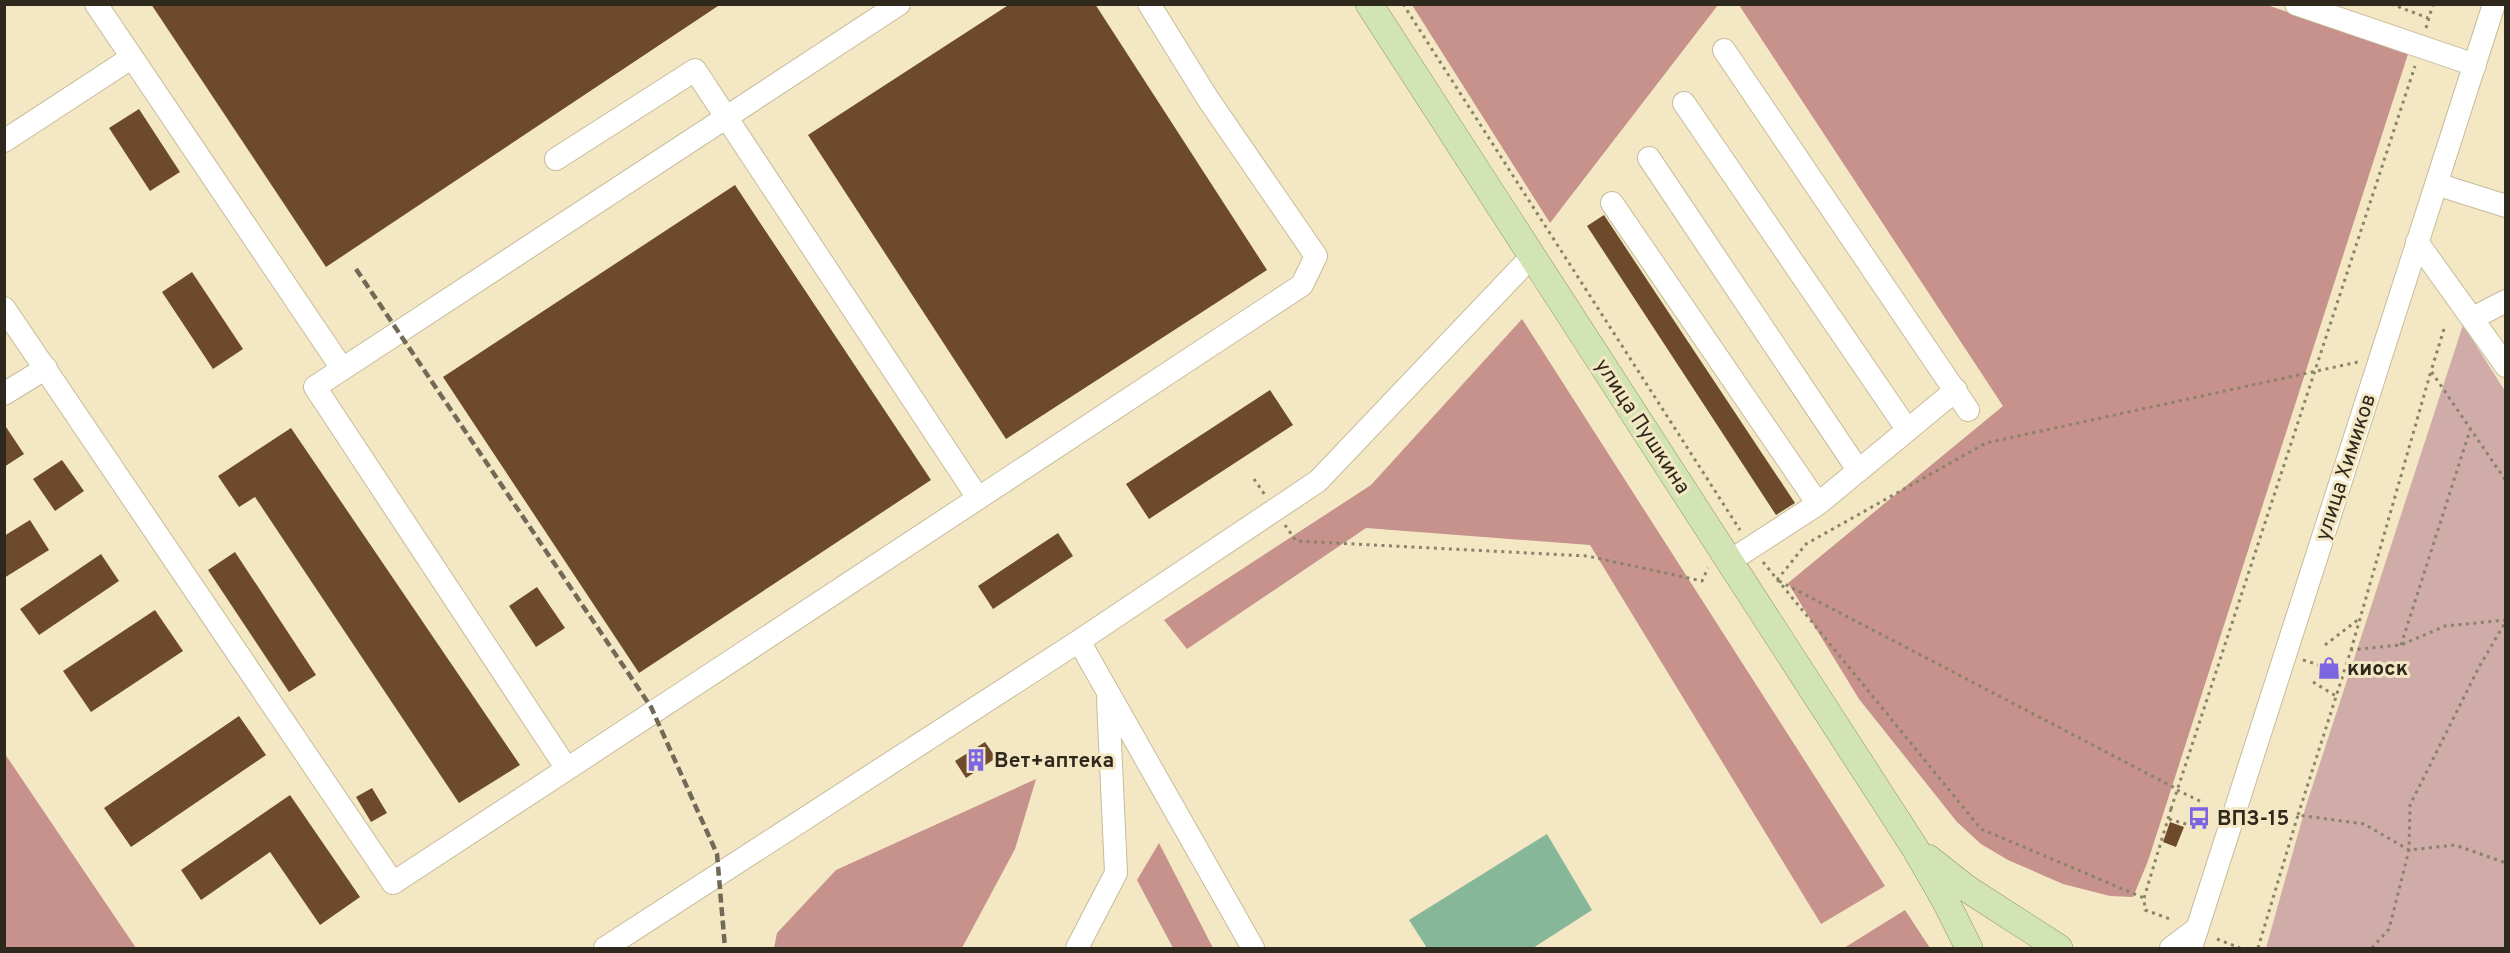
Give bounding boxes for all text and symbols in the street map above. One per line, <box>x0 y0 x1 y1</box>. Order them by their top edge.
street label: улица Пушкина <box>1588 354 1696 500</box>
street label: улица Химиков <box>2310 391 2383 544</box>
shop icon: киоск <box>2316 655 2342 681</box>
place label: киоск <box>2347 656 2408 683</box>
building icon: Вет+аптека <box>963 747 989 773</box>
place label: Вет+аптека <box>994 748 1114 775</box>
bus stop icon: ВПЗ-15 <box>2186 805 2212 831</box>
place label: ВПЗ-15 <box>2217 806 2289 833</box>

